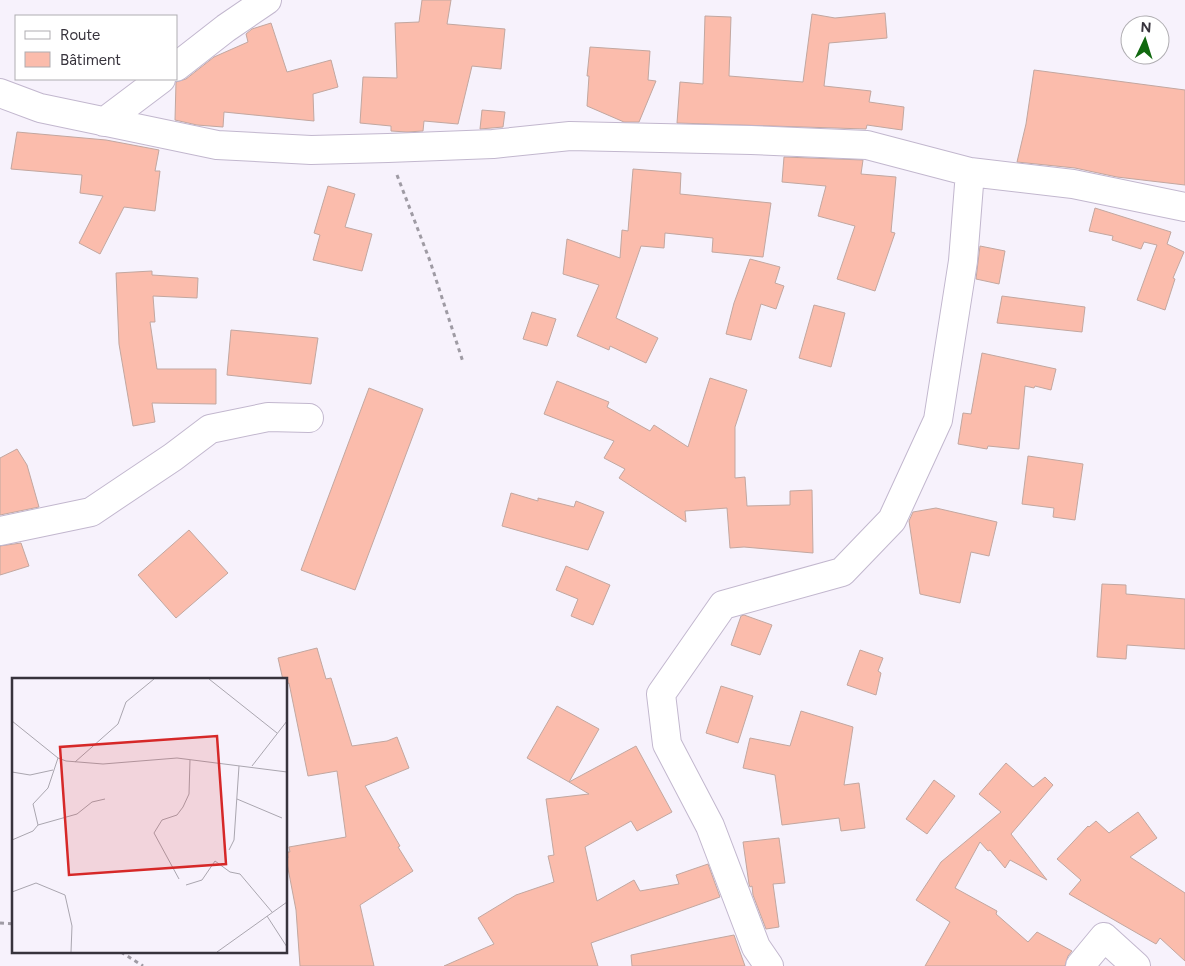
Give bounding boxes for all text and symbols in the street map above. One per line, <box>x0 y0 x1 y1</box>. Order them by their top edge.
legend <box>15 15 178 80</box>
north arrow <box>1120 15 1170 65</box>
text: N <box>1140 19 1152 36</box>
text: Route <box>60 26 100 44</box>
text: Bâtiment <box>60 51 121 69</box>
inset map <box>12 678 288 954</box>

